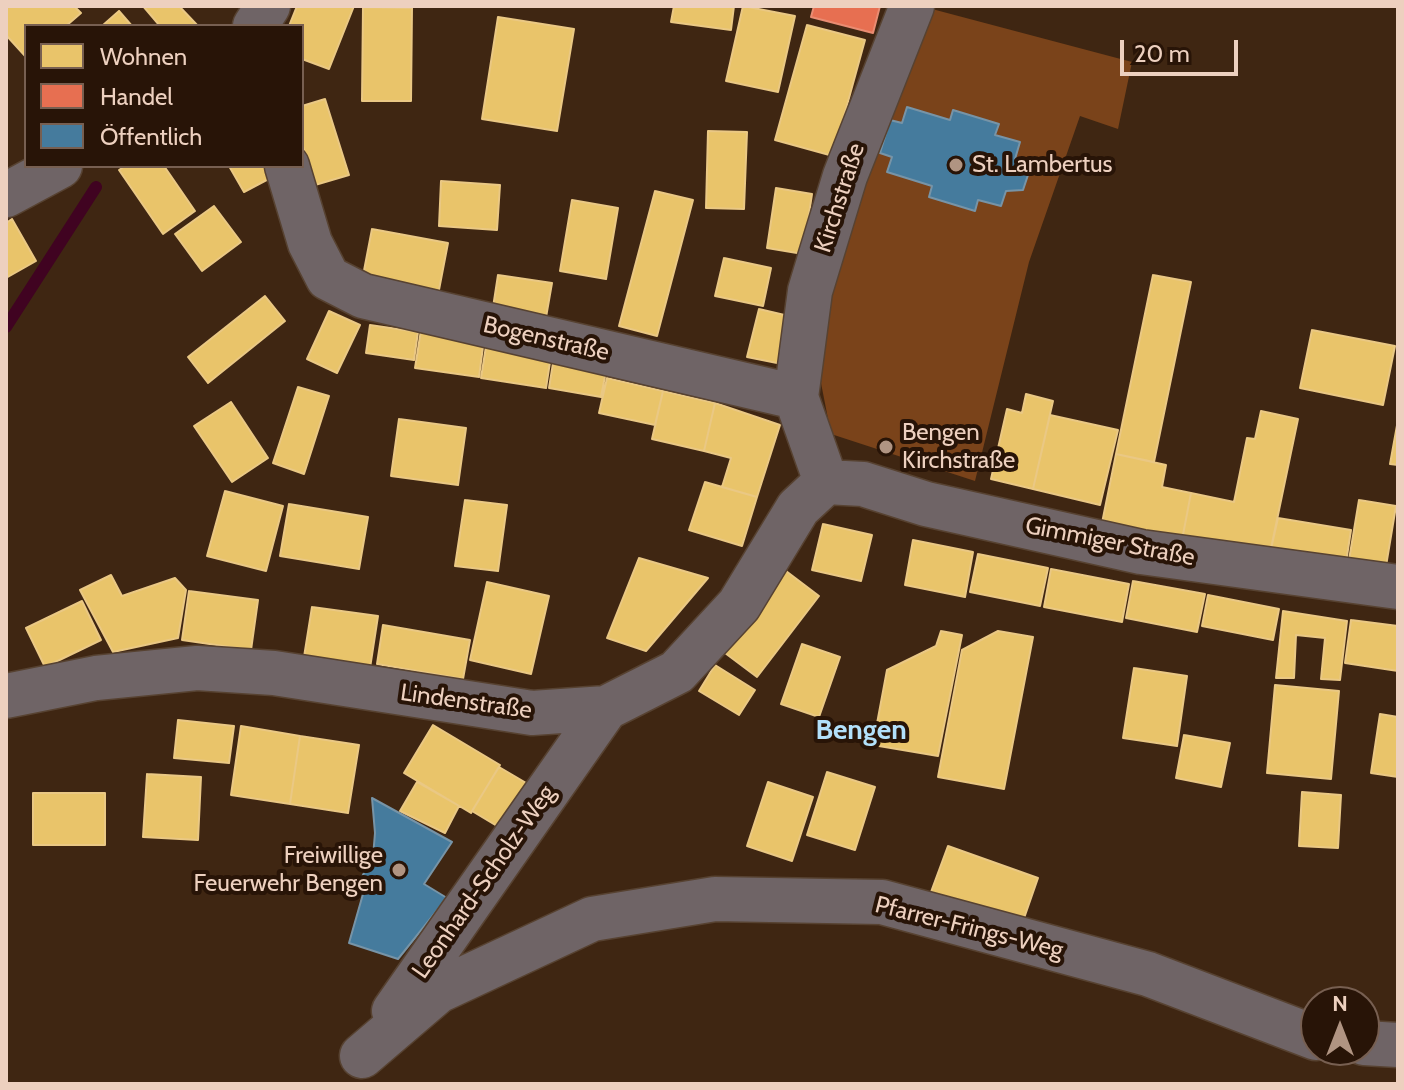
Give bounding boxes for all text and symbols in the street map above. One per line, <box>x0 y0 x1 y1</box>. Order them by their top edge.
legend <box>24 24 304 168</box>
scale bar <box>1124 24 1242 74</box>
text: 20 m <box>1134 39 1190 68</box>
text: Wohnen <box>100 42 187 71</box>
text: Handel <box>100 82 173 111</box>
text: Öffentlich <box>100 122 202 151</box>
street label: Kirchstraße <box>809 140 871 256</box>
place label: St. Lambertus <box>972 151 1113 179</box>
marker: St. Lambertus <box>947 156 965 174</box>
street label: Bogenstraße <box>480 311 612 367</box>
place label: Bengen Kirchstraße <box>902 419 1015 475</box>
marker: Bengen Kirchstraße <box>877 438 895 456</box>
street label: Gimmiger Straße <box>1023 511 1197 573</box>
street label: Lindenstraße <box>398 679 534 725</box>
district label: Bengen <box>815 714 907 748</box>
street label: Leonhard-Scholz-Weg <box>406 780 562 984</box>
place label: Freiwillige Feuerwehr Bengen <box>194 842 383 898</box>
marker: Freiwillige Feuerwehr Bengen <box>390 861 408 879</box>
street label: Pfarrer-Frings-Weg <box>872 891 1066 965</box>
north arrow <box>1300 986 1380 1066</box>
text: N <box>1332 990 1348 1017</box>

